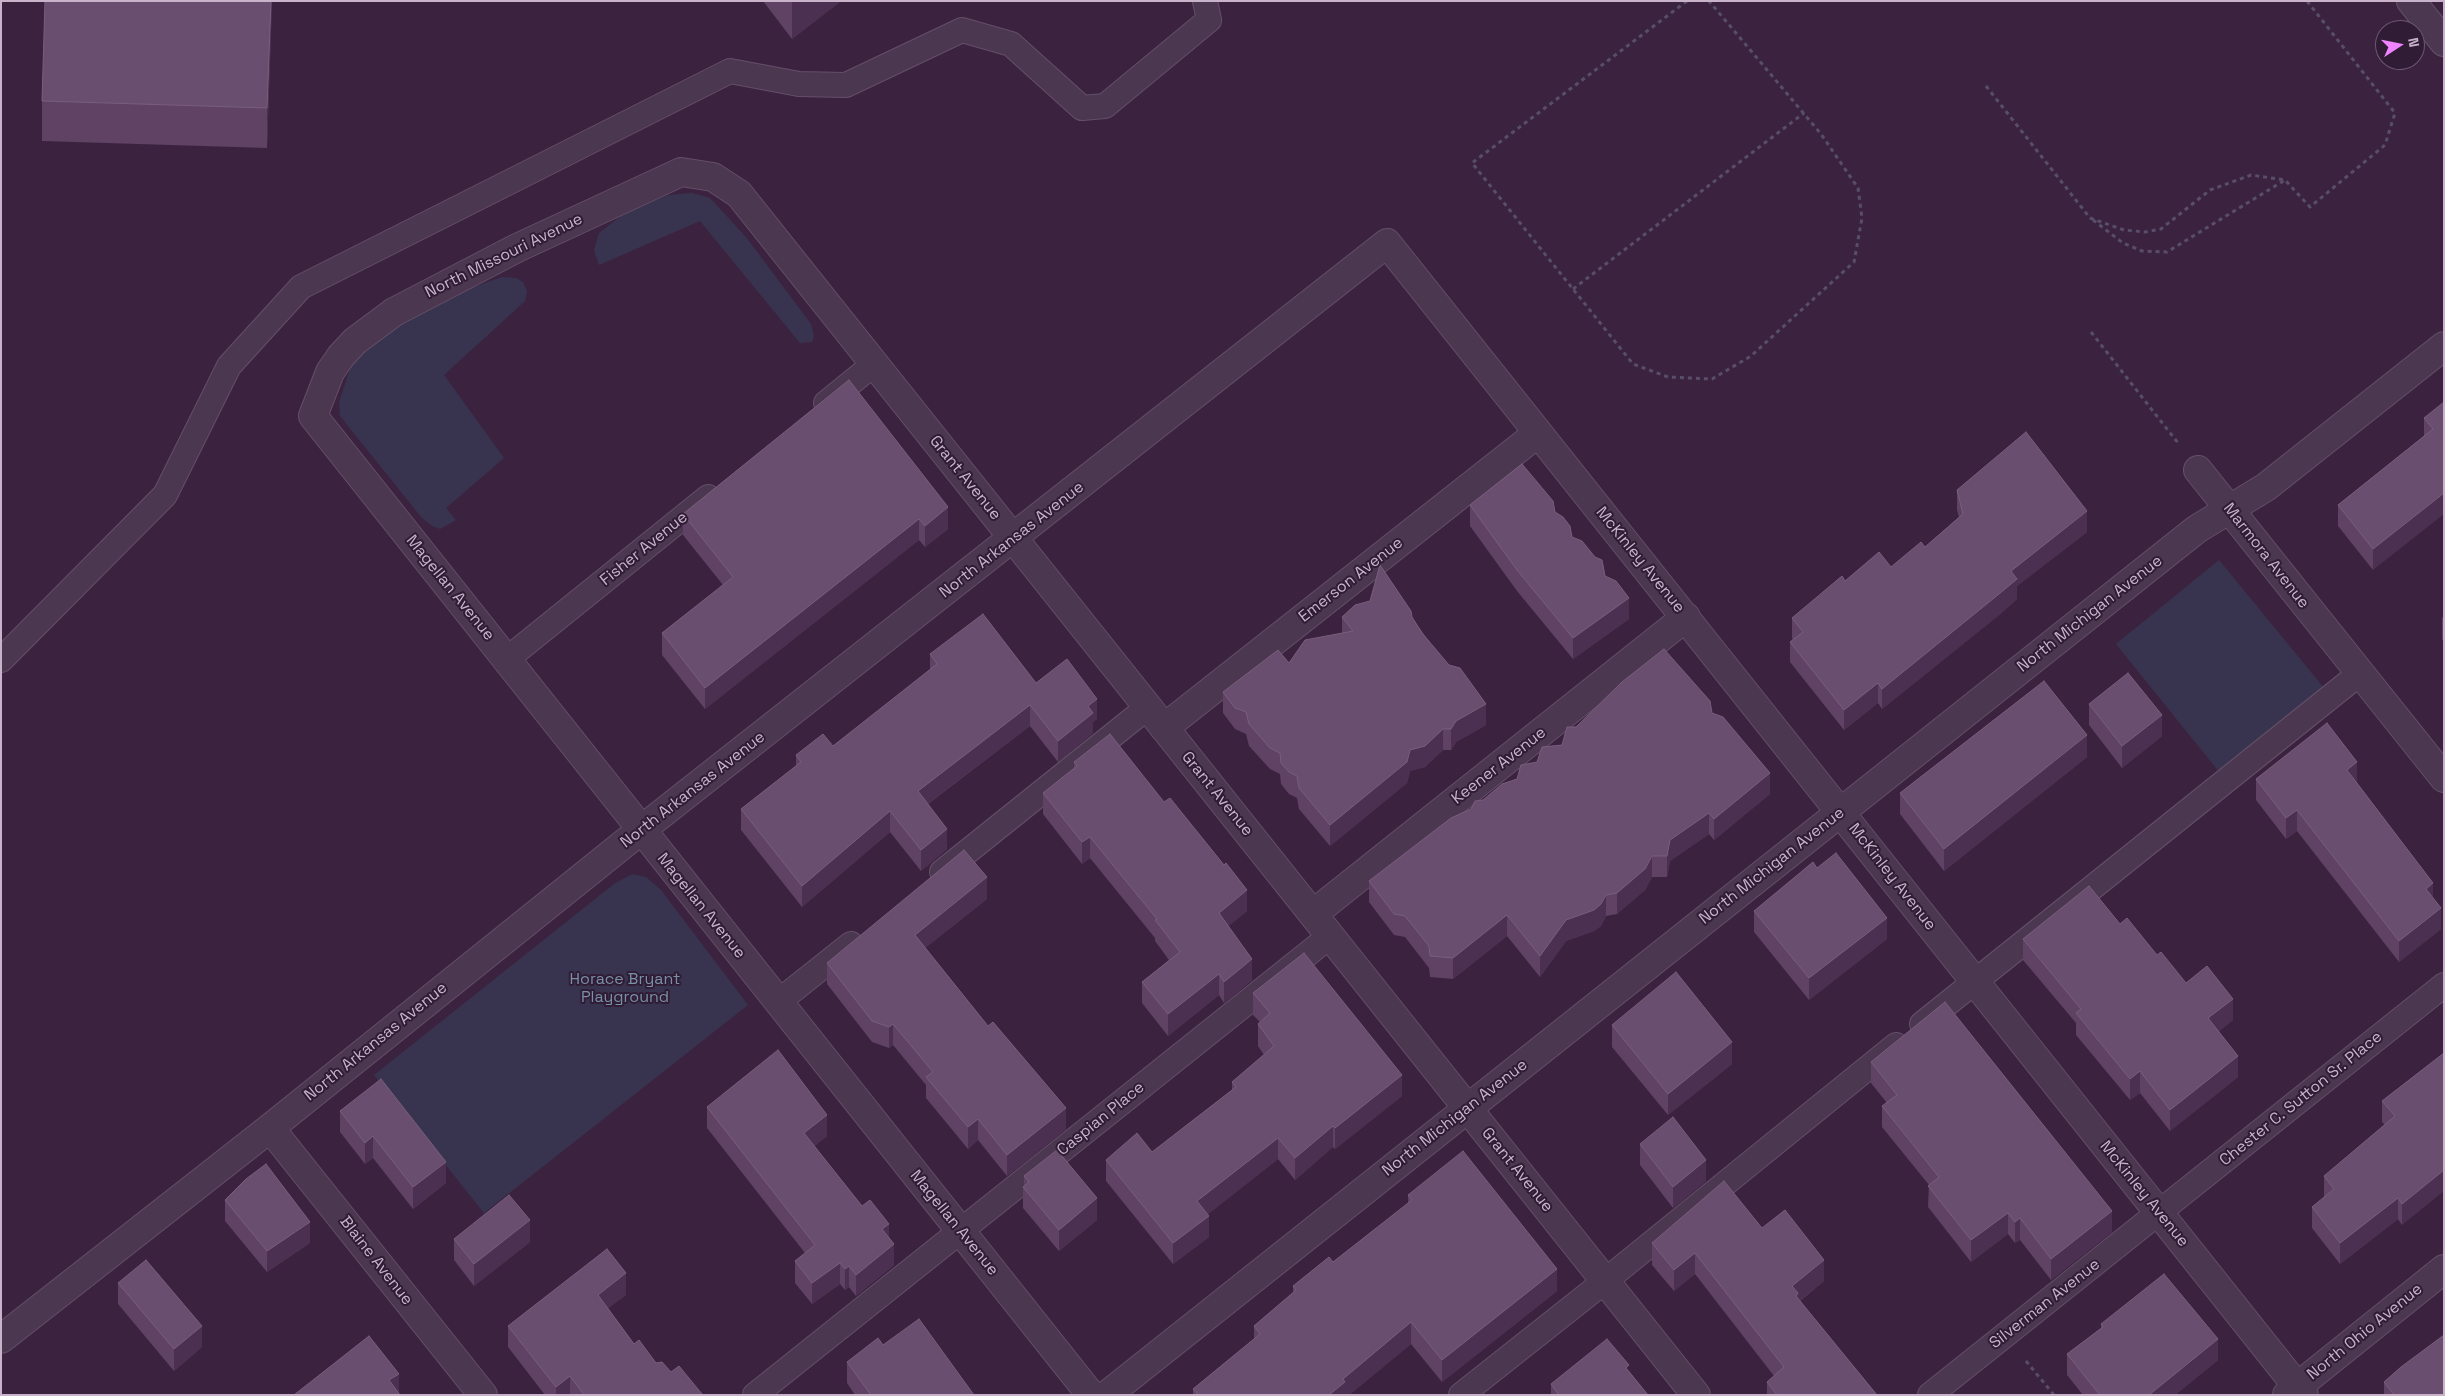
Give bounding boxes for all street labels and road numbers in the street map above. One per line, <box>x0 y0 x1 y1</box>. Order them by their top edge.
street label: North Missouri Avenue <box>422 210 586 302</box>
street label: Grant Avenue <box>925 432 1005 524</box>
street label: North Arkansas Avenue <box>936 478 1088 602</box>
street label: Marmora Avenue <box>2219 500 2313 612</box>
street label: McKinley Avenue <box>1591 503 1689 617</box>
street label: Fisher Avenue <box>596 508 692 590</box>
street label: Magellan Avenue <box>402 531 498 645</box>
street label: Emerson Avenue <box>1295 533 1407 627</box>
street label: North Michigan Avenue <box>2014 551 2166 677</box>
street label: Keener Avenue <box>1448 723 1550 809</box>
street label: North Arkansas Avenue <box>617 728 769 852</box>
street label: Grant Avenue <box>1177 748 1257 840</box>
street label: North Michigan Avenue <box>1696 803 1848 929</box>
street label: McKinley Avenue <box>1844 820 1940 934</box>
street label: Magellan Avenue <box>653 849 749 963</box>
street label: North Arkansas Avenue <box>301 979 451 1105</box>
street label: Chester C. Sutton Sr. Place <box>2216 1028 2386 1170</box>
street label: North Michigan Avenue <box>1379 1055 1531 1181</box>
street label: Caspian Place <box>1053 1078 1149 1160</box>
street label: Grant Avenue <box>1477 1124 1557 1216</box>
street label: McKinley Avenue <box>2095 1137 2193 1251</box>
street label: Magellan Avenue <box>906 1166 1002 1280</box>
street label: Blaine Avenue <box>335 1213 417 1309</box>
street label: Silverman Avenue <box>1986 1255 2104 1353</box>
street label: North Ohio Avenue <box>2303 1280 2427 1384</box>

